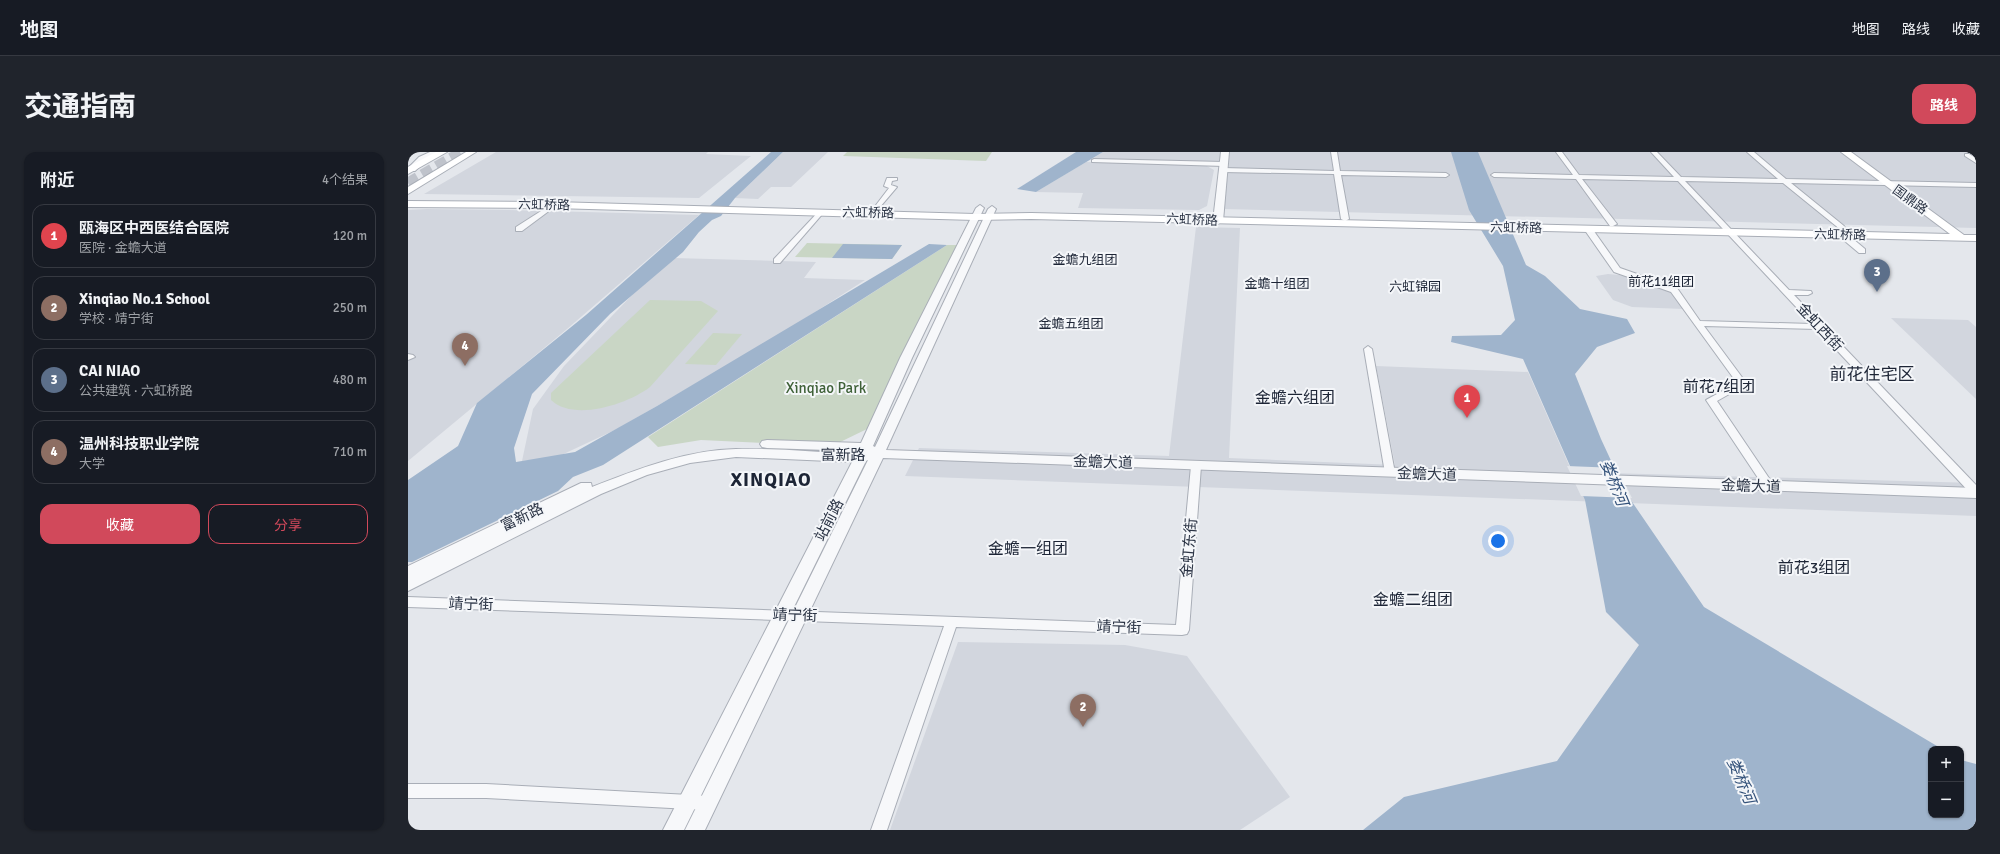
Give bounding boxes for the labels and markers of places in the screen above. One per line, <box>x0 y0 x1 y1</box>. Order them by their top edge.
pin: 3 <box>1864 259 1890 292</box>
pin: 4 <box>452 333 478 366</box>
pin: 1 <box>1454 385 1480 418</box>
pin: 2 <box>1070 694 1096 727</box>

